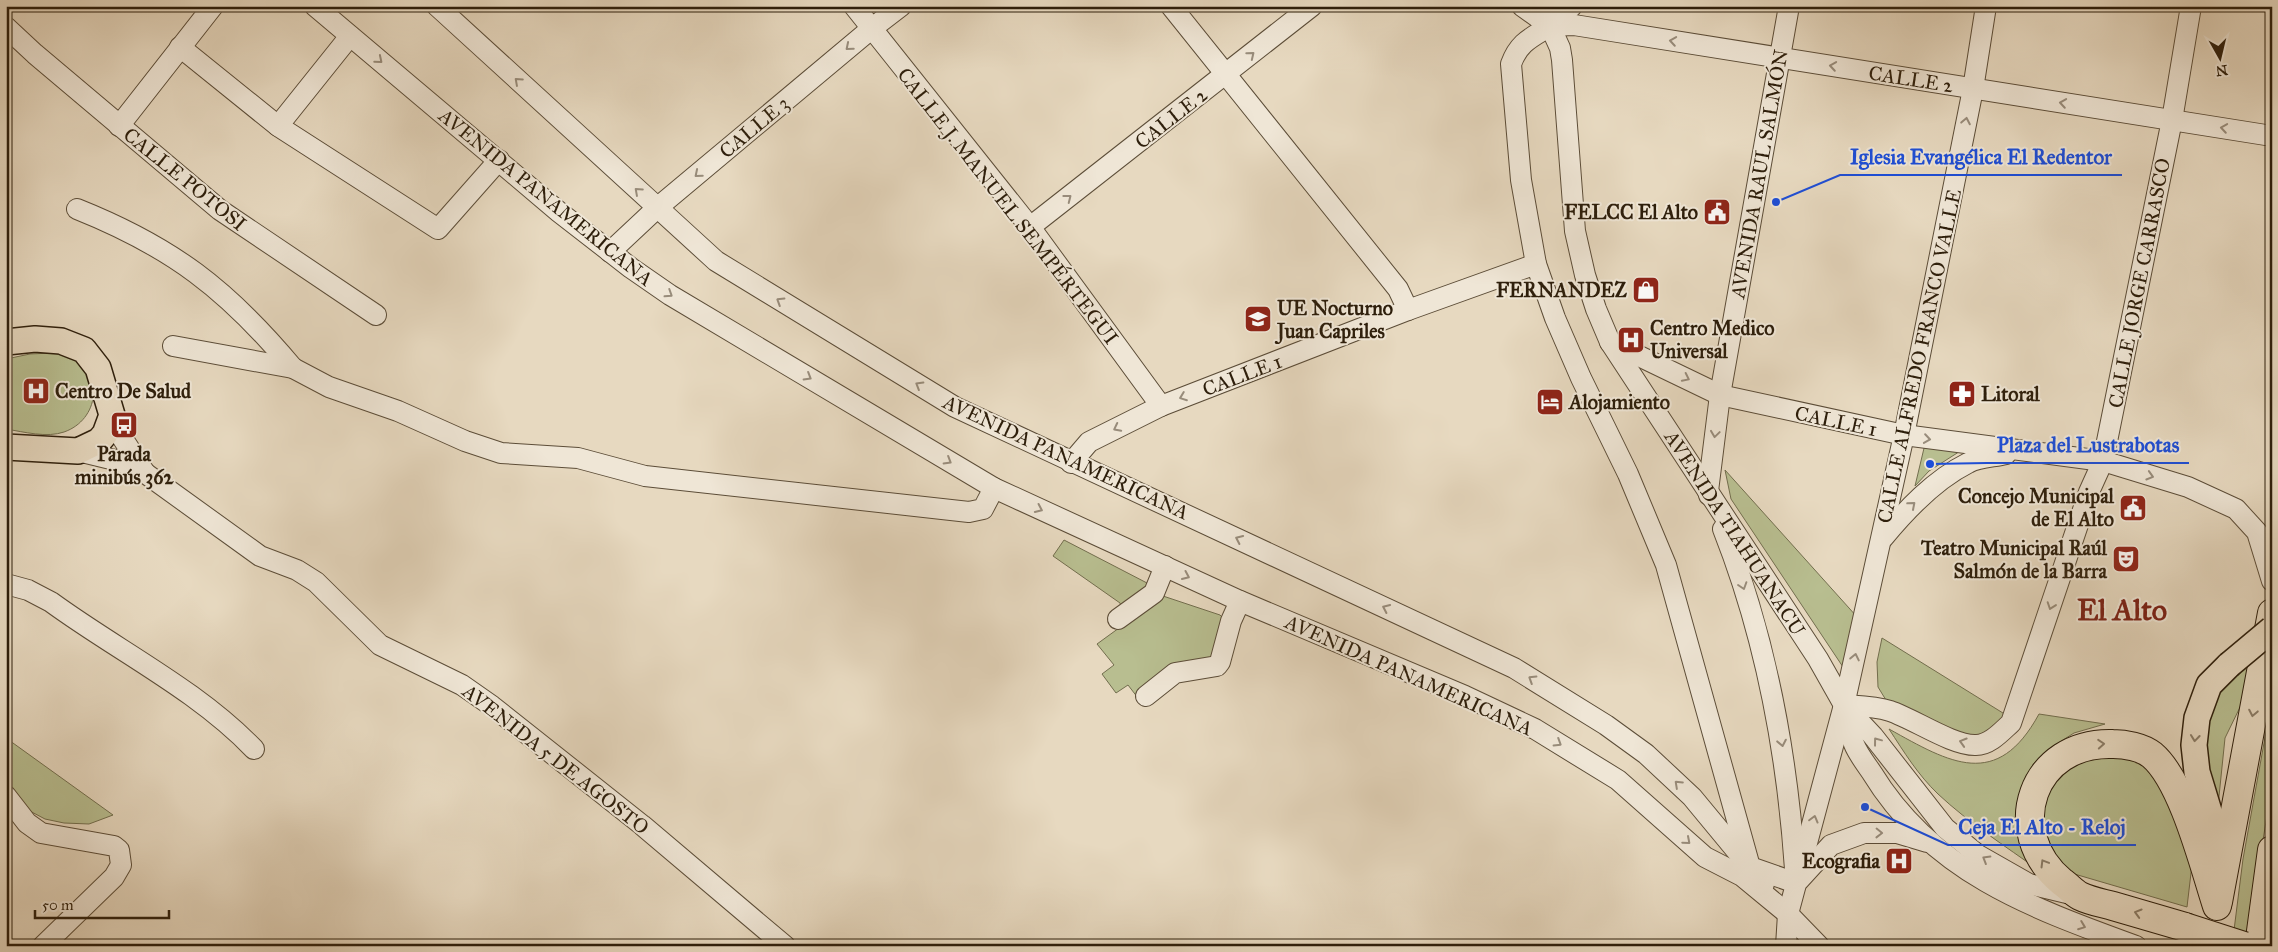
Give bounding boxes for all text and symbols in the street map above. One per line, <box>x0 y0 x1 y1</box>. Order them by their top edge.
north arrow <box>2196 32 2246 82</box>
one-way arrow <box>1669 36 1677 47</box>
one-way arrow <box>846 42 855 50</box>
street label: AVENIDA RAUL SALMÓN <box>1723 47 1793 301</box>
one-way arrow <box>1246 51 1255 60</box>
one-way arrow <box>373 55 382 63</box>
street label: CALLE 2 <box>1867 60 1955 98</box>
text: N <box>2215 61 2229 80</box>
street label: CALLE J. MANUEL SEMPÉRTEGUI <box>892 62 1125 350</box>
one-way arrow <box>1829 62 1838 72</box>
one-way arrow <box>515 78 524 87</box>
street label: CALLE 2 <box>1130 82 1212 154</box>
street label: CALLE 3 <box>714 91 794 163</box>
one-way arrow <box>2059 98 2067 108</box>
street label: AVENIDA PANAMERICANA <box>433 103 658 291</box>
one-way arrow <box>1961 117 1971 126</box>
street label: CALLE POTOSI <box>119 122 251 236</box>
one-way arrow <box>2219 124 2228 134</box>
callout: Iglesia Evangélica El Redentor <box>1840 139 2122 175</box>
text: Iglesia Evangélica El Redentor <box>1850 144 2113 170</box>
street label: CALLE JORGE CARRASCO <box>2103 156 2176 410</box>
one-way arrow <box>694 169 703 178</box>
street label: CALLE ALFREDO FRANCO VALLE <box>1872 187 1966 525</box>
one-way arrow <box>635 188 644 197</box>
one-way arrow <box>1062 195 1071 203</box>
public building icon: FELCC El Alto <box>1702 197 1732 227</box>
place label: FELCC El Alto <box>1564 200 1698 224</box>
shop icon: FERNANDEZ <box>1631 275 1661 305</box>
place label: FERNANDEZ <box>1496 278 1628 302</box>
one-way arrow <box>664 287 673 297</box>
place label: UE Nocturno Juan Capriles <box>1274 296 1393 345</box>
one-way arrow <box>776 297 785 307</box>
school or university icon: UE Nocturno Juan Capriles <box>1243 304 1273 334</box>
place label: Centro Medico Universal <box>1650 316 1775 363</box>
hospital icon: Centro Medico Universal <box>1616 325 1646 355</box>
street label: CALLE 1 <box>1199 349 1285 401</box>
one-way arrow <box>803 371 812 381</box>
one-way arrow <box>1681 372 1690 383</box>
hospital icon: Centro De Salud <box>21 376 51 406</box>
place label: Centro De Salud <box>55 379 192 403</box>
pharmacy icon: Litoral <box>1947 379 1977 409</box>
one-way arrow <box>915 382 924 392</box>
place label: Litoral <box>1981 382 2040 406</box>
hotel icon: Alojamiento <box>1535 387 1565 417</box>
street label: AVENIDA PANAMERICANA <box>938 389 1193 525</box>
place label: Alojamiento <box>1567 390 1670 415</box>
one-way arrow <box>1179 391 1188 402</box>
street label: CALLE 1 <box>1793 401 1879 441</box>
bus stop icon: Parada minibús 362 <box>109 410 139 440</box>
one-way arrow <box>1113 422 1122 432</box>
street label: AVENIDA TIAHUANACU <box>1659 425 1810 640</box>
callout: Plaza del Lustrabotas <box>1987 427 2189 463</box>
one-way arrow <box>1710 430 1721 438</box>
text: Plaza del Lustrabotas <box>1997 432 2180 458</box>
one-way arrow <box>1923 433 1932 443</box>
place label: Parada minibús 362 <box>74 442 174 490</box>
one-way arrow <box>942 454 951 464</box>
one-way arrow <box>2145 470 2154 480</box>
place label: Concejo Municipal de El Alto <box>1958 484 2115 531</box>
public building icon: Concejo Municipal de El Alto <box>2118 493 2148 523</box>
one-way arrow <box>1034 502 1043 513</box>
one-way arrow <box>1907 502 1916 511</box>
one-way arrow <box>1235 535 1244 546</box>
place label: Teatro Municipal Raúl Salmón de la Barra <box>1920 536 2108 583</box>
theatre icon: Teatro Municipal Raúl Salmón de la Barra <box>2111 544 2141 574</box>
one-way arrow <box>1181 570 1190 580</box>
one-way arrow <box>1737 581 1747 589</box>
district label: El Alto <box>2077 592 2167 628</box>
one-way arrow <box>2047 601 2057 609</box>
one-way arrow <box>1382 604 1391 614</box>
street label: AVENIDA PANAMERICANA <box>1281 609 1537 741</box>
one-way arrow <box>1849 653 1860 662</box>
one-way arrow <box>1528 676 1537 686</box>
street label: AVENIDA 5 DE AGOSTO <box>457 678 654 839</box>
one-way arrow <box>2249 708 2259 717</box>
one-way arrow <box>2190 734 2201 742</box>
one-way arrow <box>1552 737 1561 747</box>
one-way arrow <box>1958 737 1967 748</box>
one-way arrow <box>1873 738 1882 747</box>
one-way arrow <box>1776 739 1786 748</box>
one-way arrow <box>2098 739 2106 750</box>
one-way arrow <box>1674 780 1683 789</box>
callout: Ceja El Alto - Reloj <box>1948 809 2136 845</box>
text: Ceja El Alto - Reloj <box>1958 814 2126 840</box>
one-way arrow <box>1808 815 1819 824</box>
one-way arrow <box>1875 828 1883 838</box>
one-way arrow <box>1681 835 1690 844</box>
hospital icon: Ecografia <box>1884 846 1914 876</box>
place label: Ecografia <box>1802 849 1881 874</box>
one-way arrow <box>1983 856 1992 866</box>
one-way arrow <box>2041 859 2051 868</box>
scale bar <box>35 887 169 919</box>
text: 50 m <box>42 896 74 914</box>
one-way arrow <box>2135 909 2143 919</box>
one-way arrow <box>2077 920 2086 930</box>

